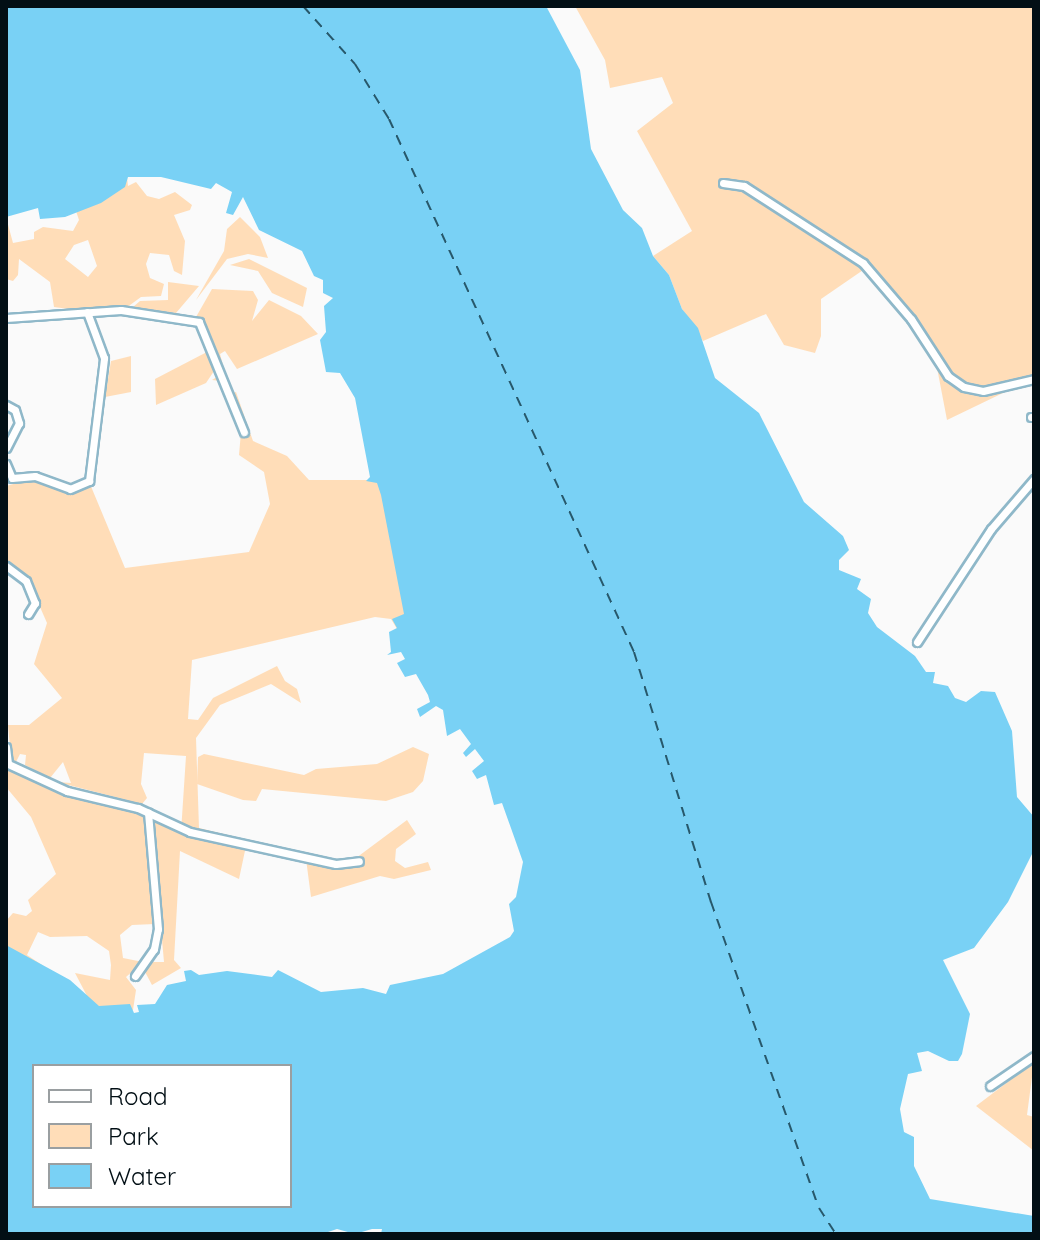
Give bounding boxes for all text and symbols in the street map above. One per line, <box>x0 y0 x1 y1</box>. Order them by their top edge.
legend <box>32 1064 292 1208</box>
text: Road <box>108 1081 168 1111</box>
text: Park <box>108 1121 159 1151</box>
text: Water <box>108 1161 176 1191</box>

